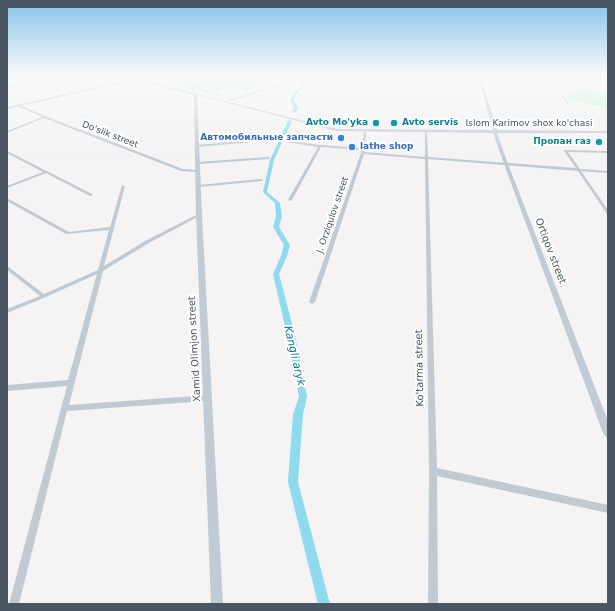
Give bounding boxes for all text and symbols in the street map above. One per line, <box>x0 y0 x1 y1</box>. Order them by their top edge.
place label: Avto Mo'yka <box>306 118 368 128</box>
marker: Avto Mo'yka <box>371 118 381 128</box>
marker: Avto servis <box>389 118 399 128</box>
place label: Avto servis <box>402 118 458 128</box>
street label: Do'slik street <box>81 119 139 151</box>
street label: Islom Karimov shox ko'chasi <box>466 119 592 129</box>
place label: Автомобильные запчасти <box>200 133 333 143</box>
marker: Автомобильные запчасти <box>336 133 346 143</box>
place label: Пропан газ <box>533 137 591 147</box>
marker: Пропан газ <box>594 137 604 147</box>
marker: lathe shop <box>347 142 357 152</box>
place label: lathe shop <box>360 142 413 152</box>
street label: J. Orziqulov street <box>315 175 351 255</box>
street label: Ortiqov street <box>532 216 568 286</box>
street label: Xamid Olimjon street <box>186 296 204 402</box>
water label: Kangli aryk <box>281 325 307 387</box>
street label: Ko'tarma street <box>413 329 427 407</box>

